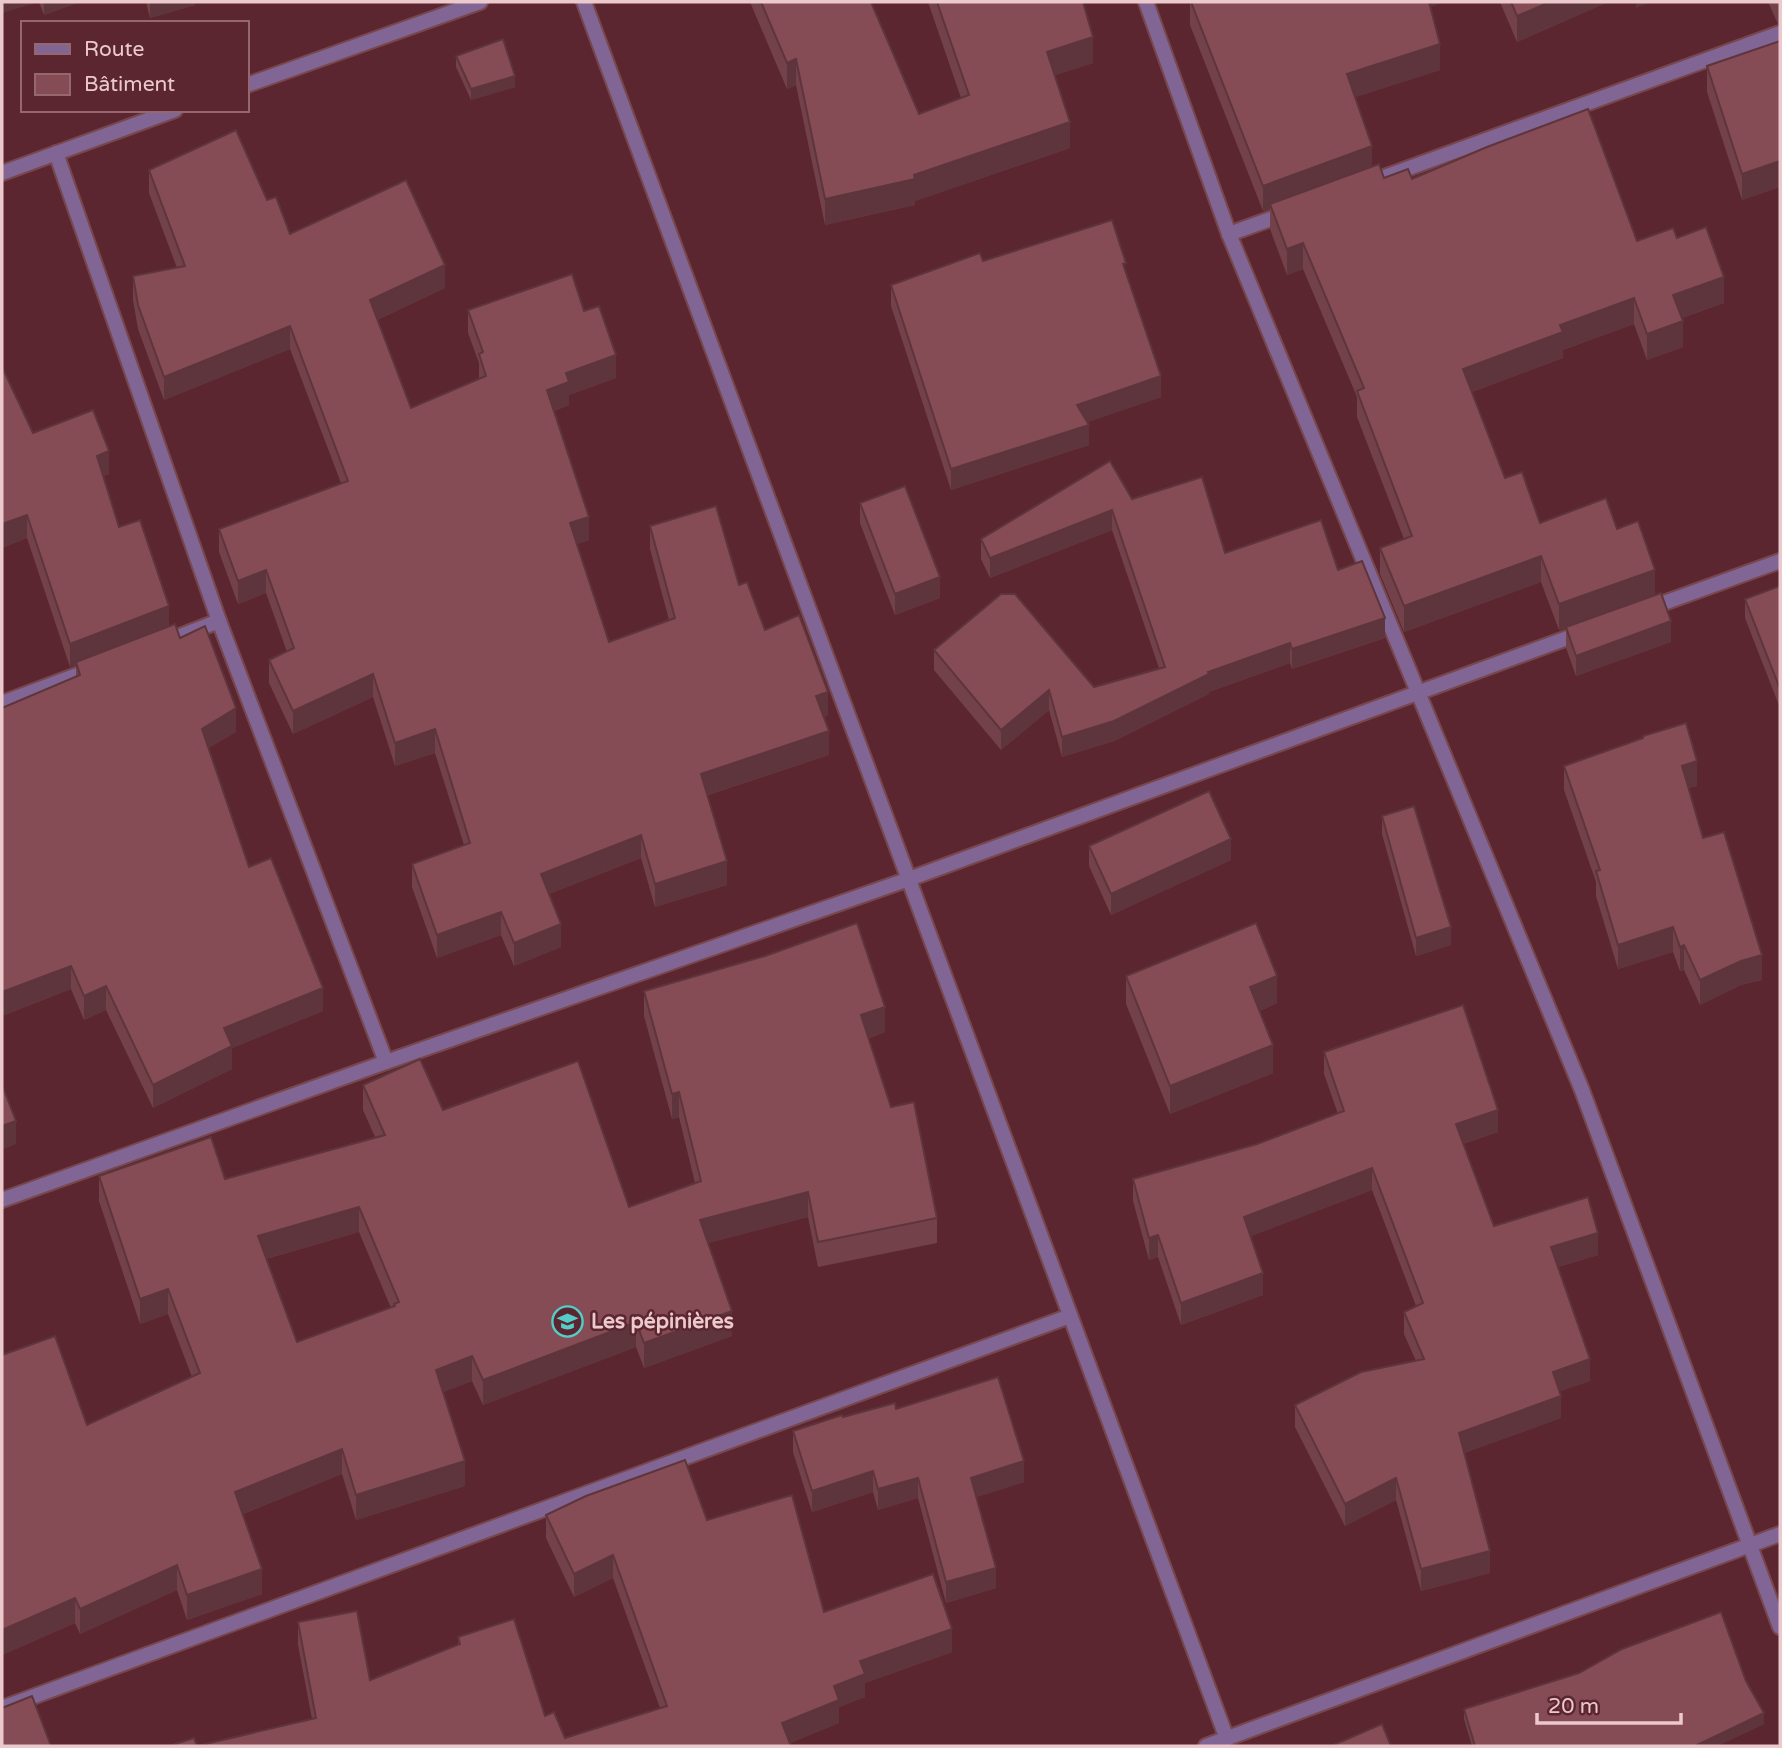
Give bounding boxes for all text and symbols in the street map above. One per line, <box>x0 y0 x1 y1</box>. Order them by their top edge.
legend <box>21 21 248 112</box>
text: Route <box>84 37 144 62</box>
text: Bâtiment <box>84 72 175 97</box>
school or university icon: Les pépinières <box>551 1304 585 1338</box>
place label: Les pépinières <box>591 1309 734 1334</box>
scale bar <box>1537 1682 1680 1726</box>
text: 20 m <box>1548 1694 1599 1719</box>

